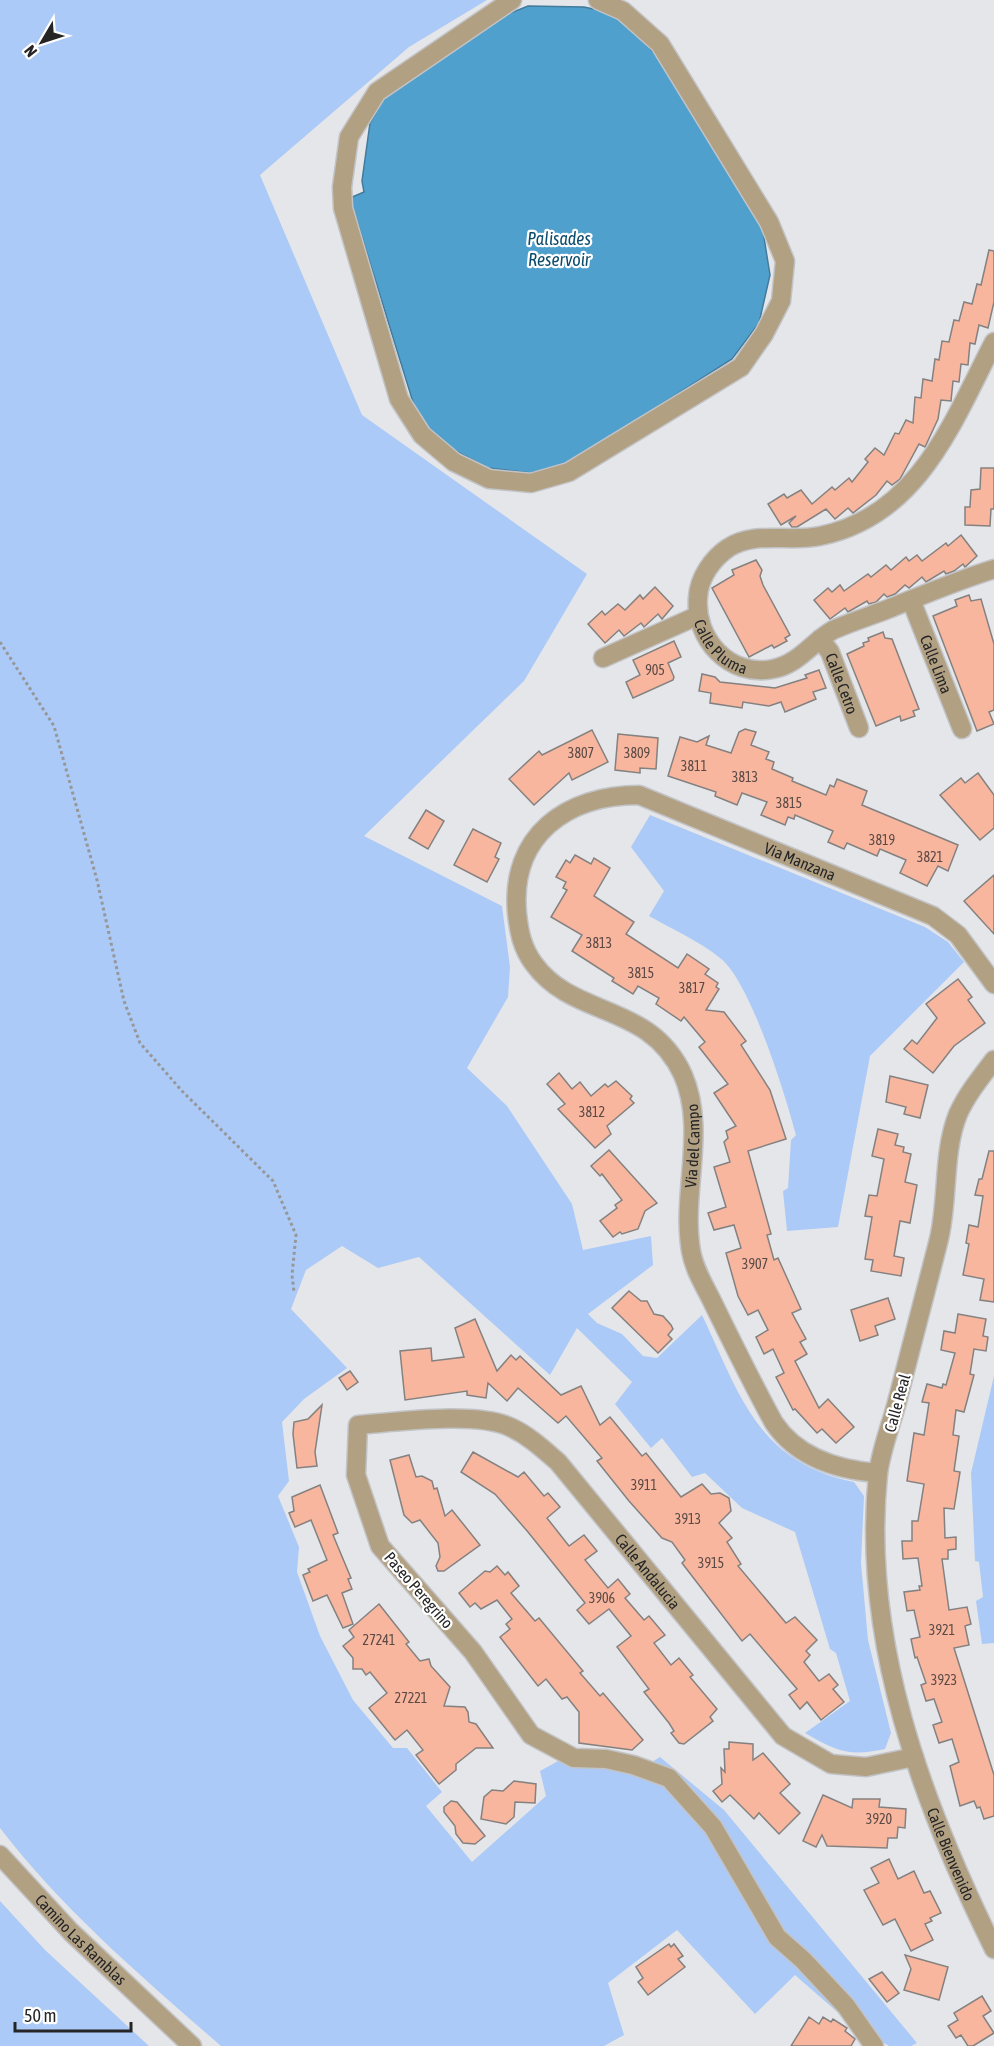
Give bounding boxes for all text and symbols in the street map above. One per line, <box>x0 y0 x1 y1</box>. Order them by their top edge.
north arrow <box>12 12 72 72</box>
text: N <box>20 42 40 61</box>
water label: Palisades Reservoir <box>527 228 591 270</box>
street label: Calle Pluma <box>691 617 749 677</box>
street label: Calle Lima <box>917 632 956 696</box>
street label: Calle Cetro <box>822 650 862 716</box>
house number: 905 <box>645 662 665 678</box>
house number: 3807 <box>568 745 594 761</box>
house number: 3809 <box>624 745 650 761</box>
house number: 3811 <box>681 758 707 774</box>
house number: 3813 <box>732 769 758 785</box>
house number: 3815 <box>776 795 802 811</box>
house number: 3819 <box>869 832 895 848</box>
street label: Via Manzana <box>762 839 838 884</box>
house number: 3821 <box>917 849 943 865</box>
house number: 3813 <box>586 935 612 951</box>
house number: 3815 <box>628 965 654 981</box>
house number: 3817 <box>679 980 705 996</box>
street label: Via del Campo <box>681 1103 703 1189</box>
house number: 3812 <box>579 1104 605 1120</box>
house number: 3907 <box>742 1256 768 1272</box>
street label: Calle Real <box>881 1371 914 1434</box>
house number: 3911 <box>631 1477 657 1493</box>
house number: 3913 <box>675 1511 701 1527</box>
street label: Calle Andalucia <box>612 1530 684 1613</box>
street label: Paseo Peregrino <box>380 1548 457 1632</box>
house number: 3915 <box>698 1555 724 1571</box>
house number: 3906 <box>589 1590 616 1606</box>
house number: 3921 <box>929 1622 955 1638</box>
house number: 27241 <box>363 1632 395 1648</box>
house number: 3923 <box>931 1672 957 1688</box>
house number: 27221 <box>395 1690 427 1706</box>
street label: Calle Bienvenido <box>924 1805 979 1903</box>
house number: 3920 <box>866 1811 893 1827</box>
street label: Camino Las Ramblas <box>32 1890 130 1989</box>
scale bar <box>15 1995 130 2033</box>
text: 50 m <box>24 2005 56 2026</box>

